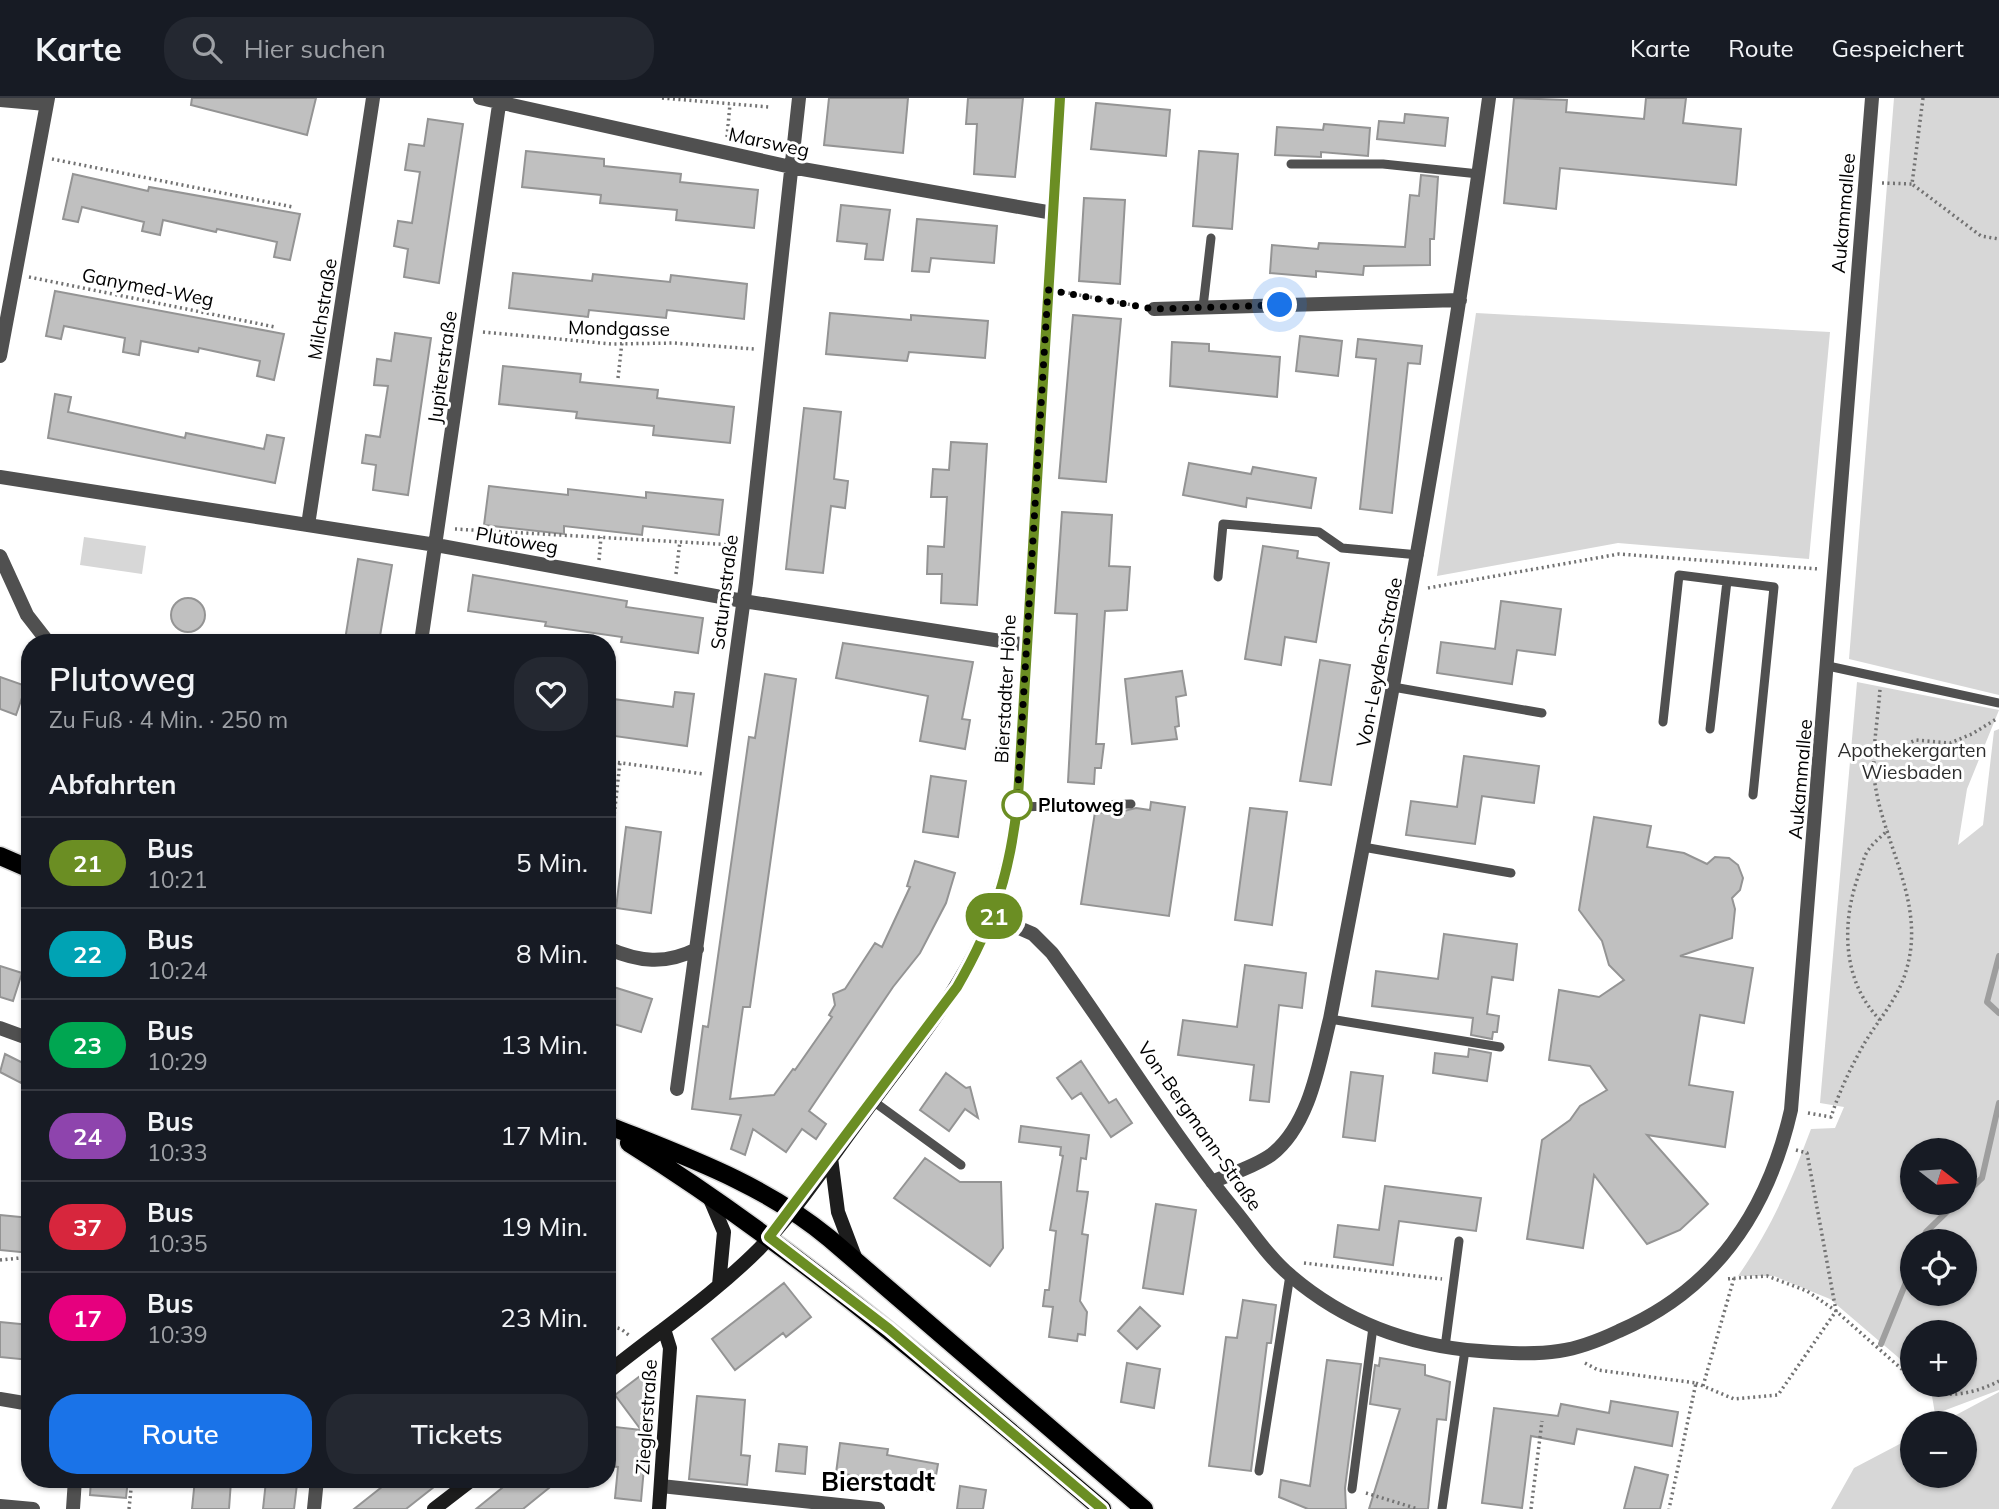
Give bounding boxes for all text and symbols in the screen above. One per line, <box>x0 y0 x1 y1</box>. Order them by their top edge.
search box <box>164 17 654 80</box>
text: Karte <box>35 28 122 69</box>
icon: search <box>188 29 226 67</box>
text: Hier suchen <box>244 32 386 65</box>
text: Karte <box>1630 33 1690 63</box>
text: Route <box>1728 33 1794 63</box>
text: Gespeichert <box>1832 33 1964 63</box>
street label: Marsweg <box>726 122 812 162</box>
street label: Aukammallee <box>1826 152 1860 274</box>
street label: Milchstraße <box>302 257 342 361</box>
street label: Ganymed-Weg <box>80 262 216 312</box>
your location <box>1262 287 1297 322</box>
street label: Jupiterstraße <box>422 309 462 425</box>
street label: Mondgasse <box>568 315 670 341</box>
street label: Plutoweg <box>474 521 560 559</box>
street label: Saturnstraße <box>705 533 743 651</box>
street label: Von-Leyden-Straße <box>1351 575 1407 749</box>
street label: Bierstadter Höhe <box>989 614 1021 764</box>
button: heart <box>514 657 588 731</box>
text: Plutoweg <box>49 658 196 699</box>
text: Zu Fuß · 4 Min. · 250 m <box>49 705 288 734</box>
street label: Aukammallee <box>1783 718 1817 840</box>
park label: Apothekergarten Wiesbaden <box>1837 738 1987 784</box>
text: Abfahrten <box>49 768 176 801</box>
marker: Plutoweg <box>1002 790 1032 820</box>
place label: Plutoweg <box>1038 793 1124 817</box>
text: Bus <box>147 832 193 865</box>
text: 5 Min. <box>516 846 588 879</box>
text: 21 <box>73 848 102 878</box>
text: 10:21 <box>147 865 207 894</box>
line badge: 21 <box>962 893 1026 939</box>
text: 21 <box>980 901 1008 931</box>
text: Bus <box>147 923 193 956</box>
text: 8 Min. <box>516 937 588 970</box>
text: 22 <box>73 939 102 969</box>
text: 10:24 <box>147 956 207 985</box>
text: Bus <box>147 1014 193 1047</box>
text: 13 Min. <box>500 1028 588 1061</box>
text: 23 <box>73 1030 102 1060</box>
street label: Von-Bergmann-Straße <box>1133 1037 1267 1215</box>
text: 10:29 <box>147 1047 207 1076</box>
text: Bus <box>147 1105 193 1138</box>
text: 17 Min. <box>500 1119 588 1152</box>
text: 24 <box>73 1121 102 1151</box>
text: 10:33 <box>147 1138 207 1167</box>
north arrow <box>1900 1138 1978 1214</box>
map controls <box>1900 1138 1977 1488</box>
text: Bus <box>147 1196 193 1229</box>
text: 19 Min. <box>500 1210 588 1243</box>
text: 37 <box>73 1212 102 1242</box>
text: 10:35 <box>147 1229 207 1258</box>
button: locate <box>1900 1229 1977 1306</box>
text: Bus <box>147 1287 193 1320</box>
text: 23 Min. <box>500 1301 588 1334</box>
text: 17 <box>73 1303 102 1333</box>
text: 10:39 <box>147 1320 207 1349</box>
button: + <box>1900 1320 1977 1397</box>
street label: Zieglerstraße <box>630 1358 662 1476</box>
button: Route <box>49 1394 312 1474</box>
button: Tickets <box>326 1394 588 1474</box>
button: − <box>1900 1411 1977 1488</box>
district label: Bierstadt <box>821 1465 935 1498</box>

